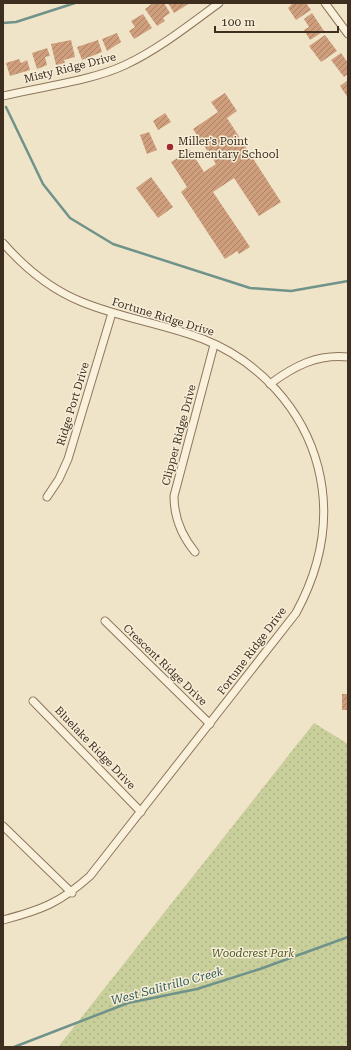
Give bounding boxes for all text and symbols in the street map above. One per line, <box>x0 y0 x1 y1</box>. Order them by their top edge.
scale bar <box>215 8 338 34</box>
text: 100 m <box>221 15 255 29</box>
street label: Misty Ridge Drive <box>23 50 117 86</box>
place label: Miller's Point Elementary School <box>178 135 279 161</box>
marker: Miller's Point Elementary School <box>165 142 175 152</box>
street label: Fortune Ridge Drive <box>110 295 216 339</box>
street label: Ridge Port Drive <box>54 361 92 447</box>
street label: Clipper Ridge Drive <box>159 383 199 487</box>
street label: Fortune Ridge Drive <box>215 605 289 697</box>
street label: Crescent Ridge Drive <box>120 622 210 708</box>
street label: Bluelake Ridge Drive <box>52 704 138 792</box>
park label: Woodcrest Park <box>212 947 294 960</box>
water label: West Salitrillo Creek <box>109 964 225 1008</box>

